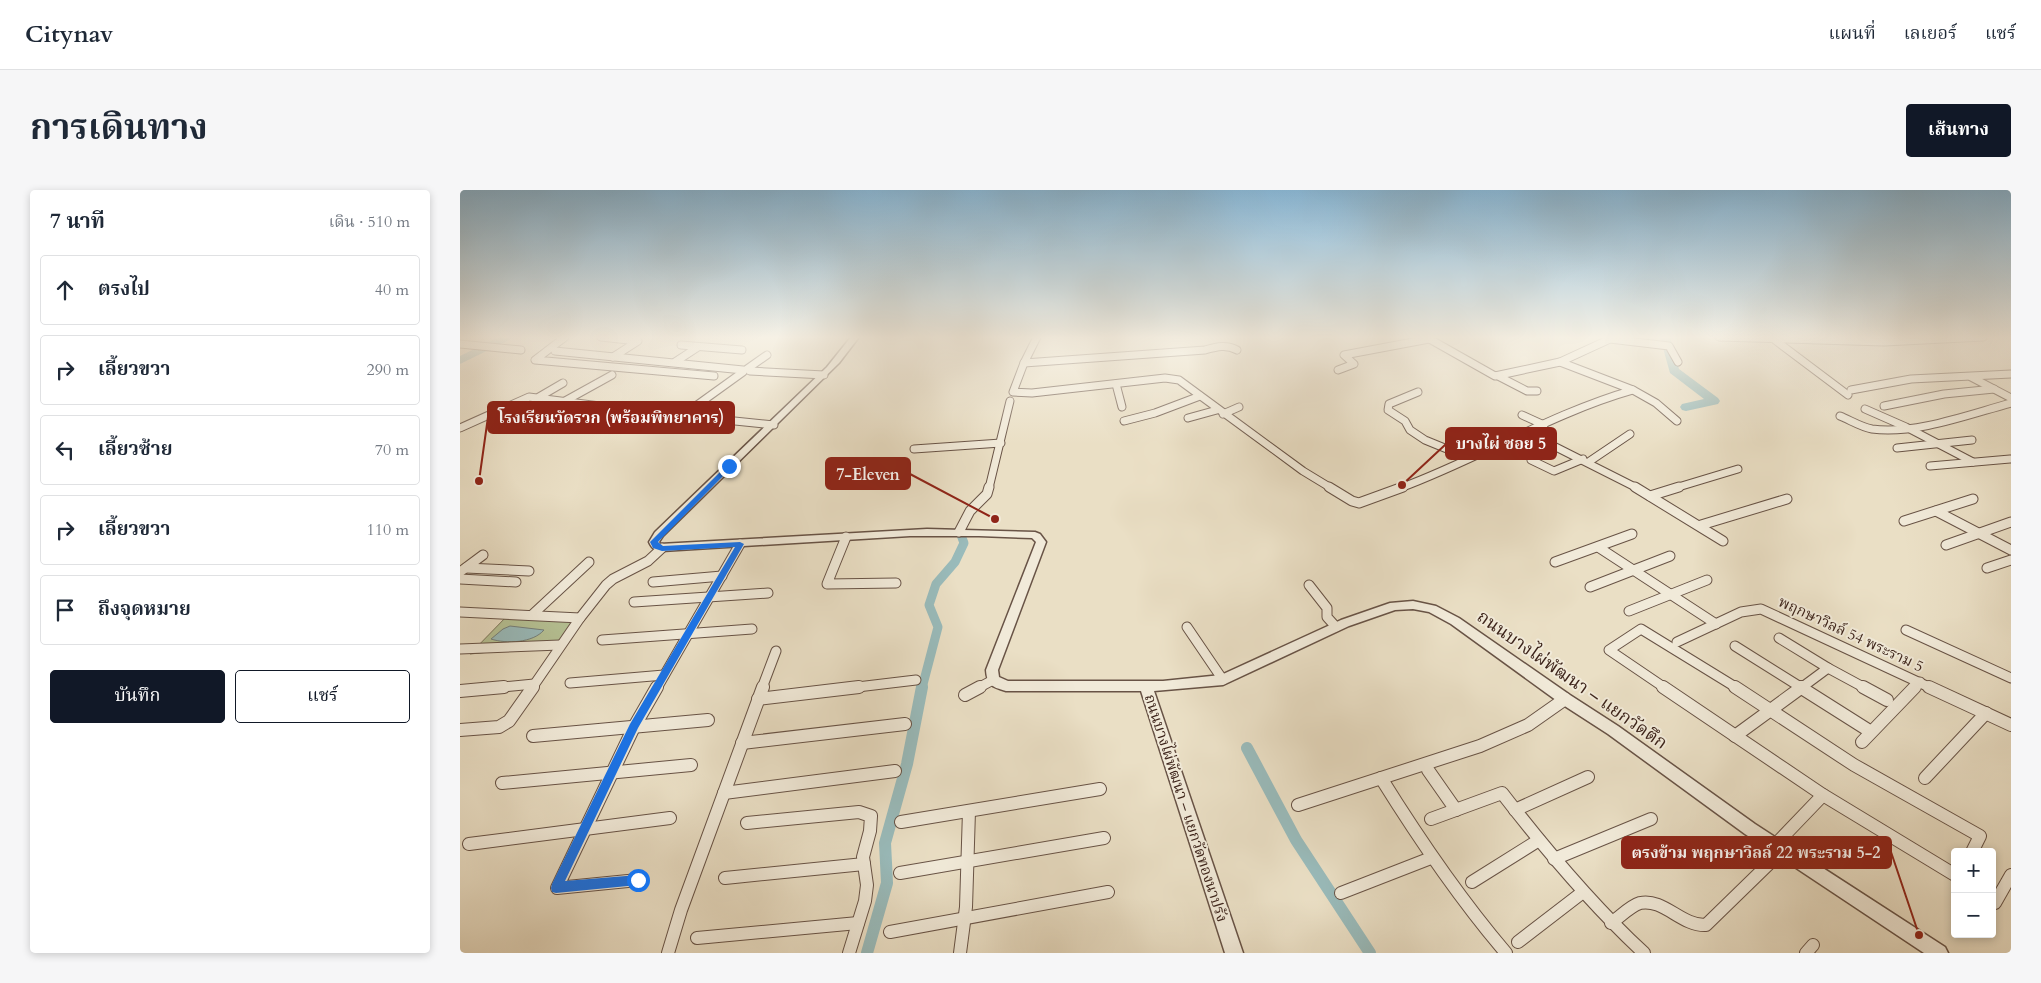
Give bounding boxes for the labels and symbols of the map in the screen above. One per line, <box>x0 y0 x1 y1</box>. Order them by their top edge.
callout: โรงเรียนวัดรวก (พร้อมพิทยาคาร) <box>488 402 734 433</box>
text: โรงเรียนวัดรวก (พร้อมพิทยาคาร) <box>497 407 724 429</box>
callout: บางไผ่ ซอย 5 <box>1446 428 1556 459</box>
text: บางไผ่ ซอย 5 <box>1456 433 1546 455</box>
route end <box>718 455 741 478</box>
callout: 7-Eleven <box>826 458 910 489</box>
text: 7-Eleven <box>836 464 901 486</box>
street label: พฤกษาวิลล์ 54 พระราม 5 <box>1775 592 1927 676</box>
street label: ถนนบางไผ่พัฒนา – แยกวัดตึก <box>1472 604 1672 756</box>
street label: ถนนบางไผ่พัฒนา – แยกวัดทองนาปรัง <box>1140 691 1233 924</box>
callout: ตรงข้าม พฤกษาวิลล์ 22 พระราม 5-2 <box>1622 837 1891 868</box>
text: ตรงข้าม พฤกษาวิลล์ 22 พระราม 5-2 <box>1631 842 1881 864</box>
route start <box>627 869 650 892</box>

